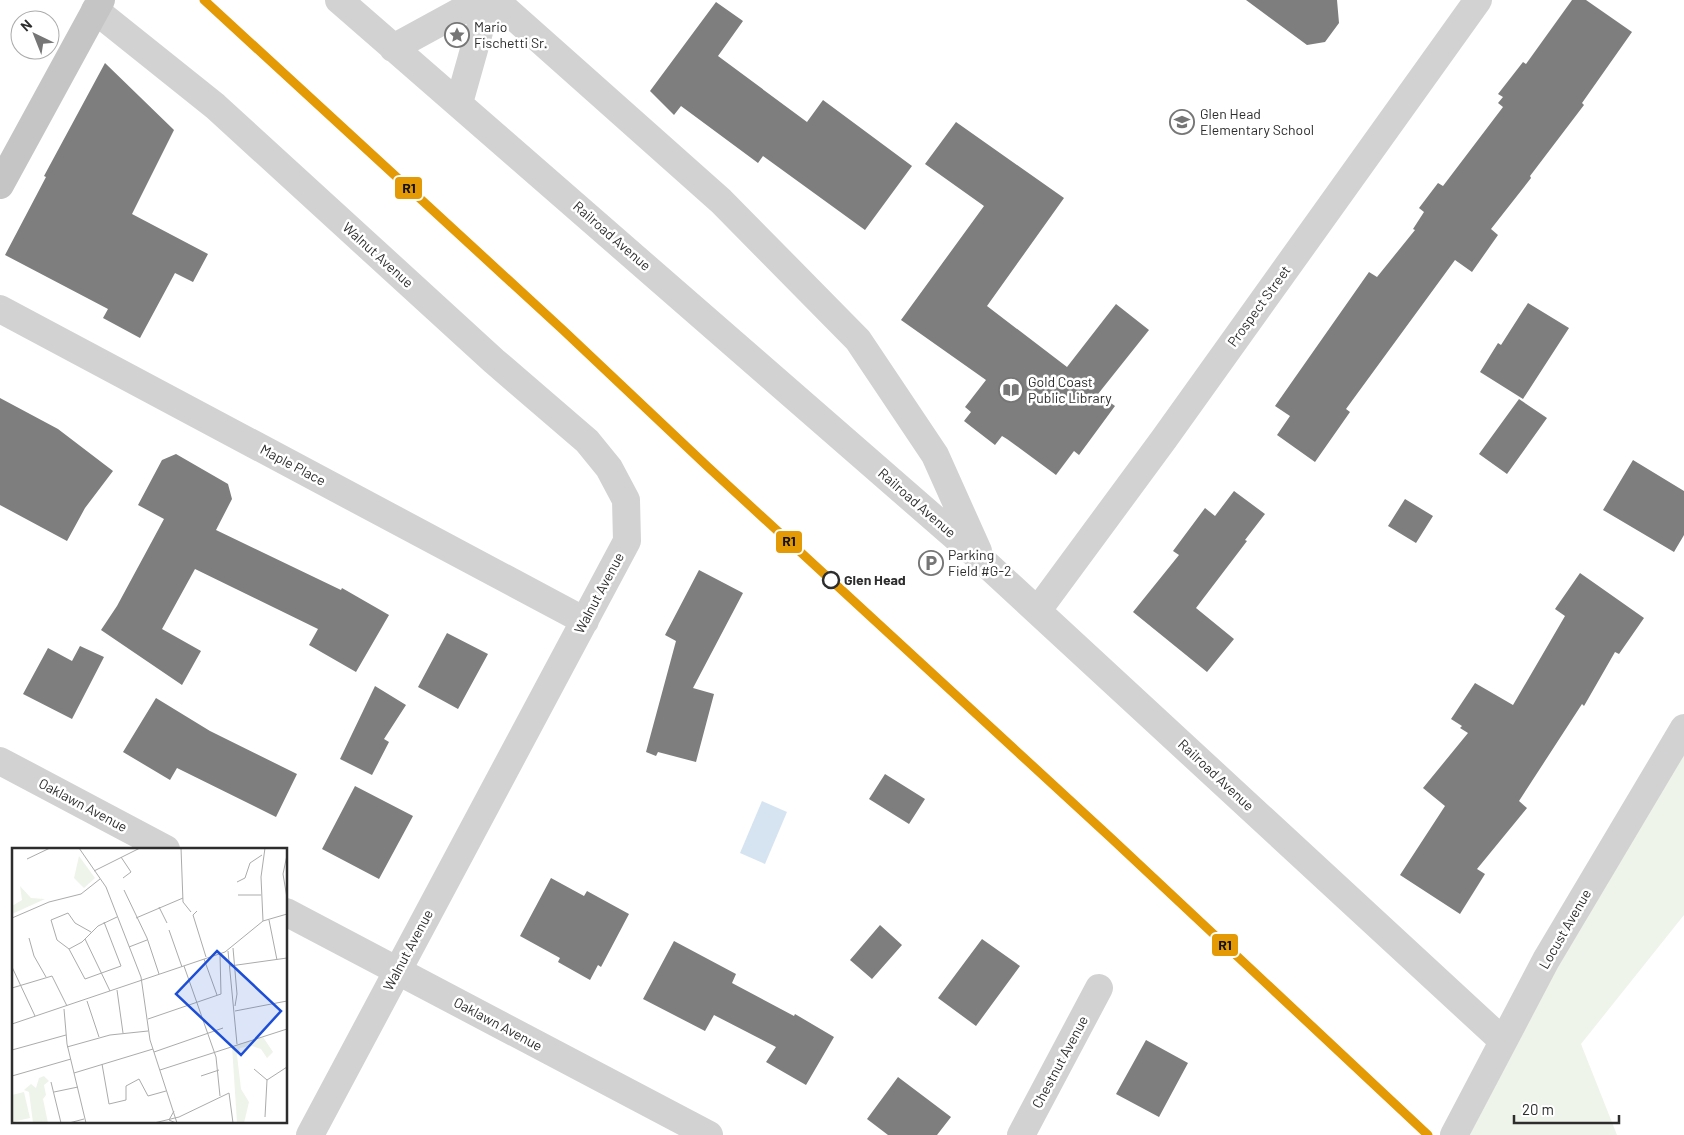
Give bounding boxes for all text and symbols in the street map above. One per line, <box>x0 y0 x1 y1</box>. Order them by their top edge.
north arrow <box>10 10 60 60</box>
text: N <box>17 16 35 35</box>
place label: Mario Fischetti Sr. <box>474 18 548 51</box>
place icon: Mario Fischetti Sr. <box>444 22 470 48</box>
place label: Glen Head Elementary School <box>1200 105 1314 138</box>
school or university icon: Glen Head Elementary School <box>1169 109 1195 135</box>
line badge: R1 <box>394 176 423 200</box>
text: R1 <box>402 179 416 196</box>
street label: Railroad Avenue <box>570 197 655 274</box>
street label: Walnut Avenue <box>339 218 417 291</box>
street label: Prospect Street <box>1223 262 1294 350</box>
place label: Gold Coast Public Library <box>1028 373 1112 406</box>
library icon: Gold Coast Public Library <box>998 377 1024 403</box>
street label: Maple Place <box>258 440 329 489</box>
street label: Railroad Avenue <box>875 464 960 541</box>
line badge: R1 <box>775 530 803 554</box>
text: R1 <box>782 532 796 549</box>
place label: Parking Field #G-2 <box>948 546 1011 579</box>
street label: Walnut Avenue <box>570 549 627 636</box>
parking icon: Parking Field #G-2 <box>918 550 944 576</box>
marker: Glen Head <box>822 571 840 589</box>
place label: Glen Head <box>844 571 906 588</box>
street label: Railroad Avenue <box>1175 735 1258 814</box>
street label: Oaklawn Avenue <box>36 774 130 835</box>
inset map <box>12 848 288 1122</box>
street label: Locust Avenue <box>1535 886 1594 972</box>
street label: Walnut Avenue <box>379 906 436 993</box>
line badge: R1 <box>1211 933 1239 957</box>
text: R1 <box>1218 936 1232 953</box>
street label: Oaklawn Avenue <box>451 993 545 1054</box>
street label: Chestnut Avenue <box>1028 1013 1091 1111</box>
scale bar <box>1514 1092 1619 1124</box>
text: 20 m <box>1522 1100 1554 1118</box>

